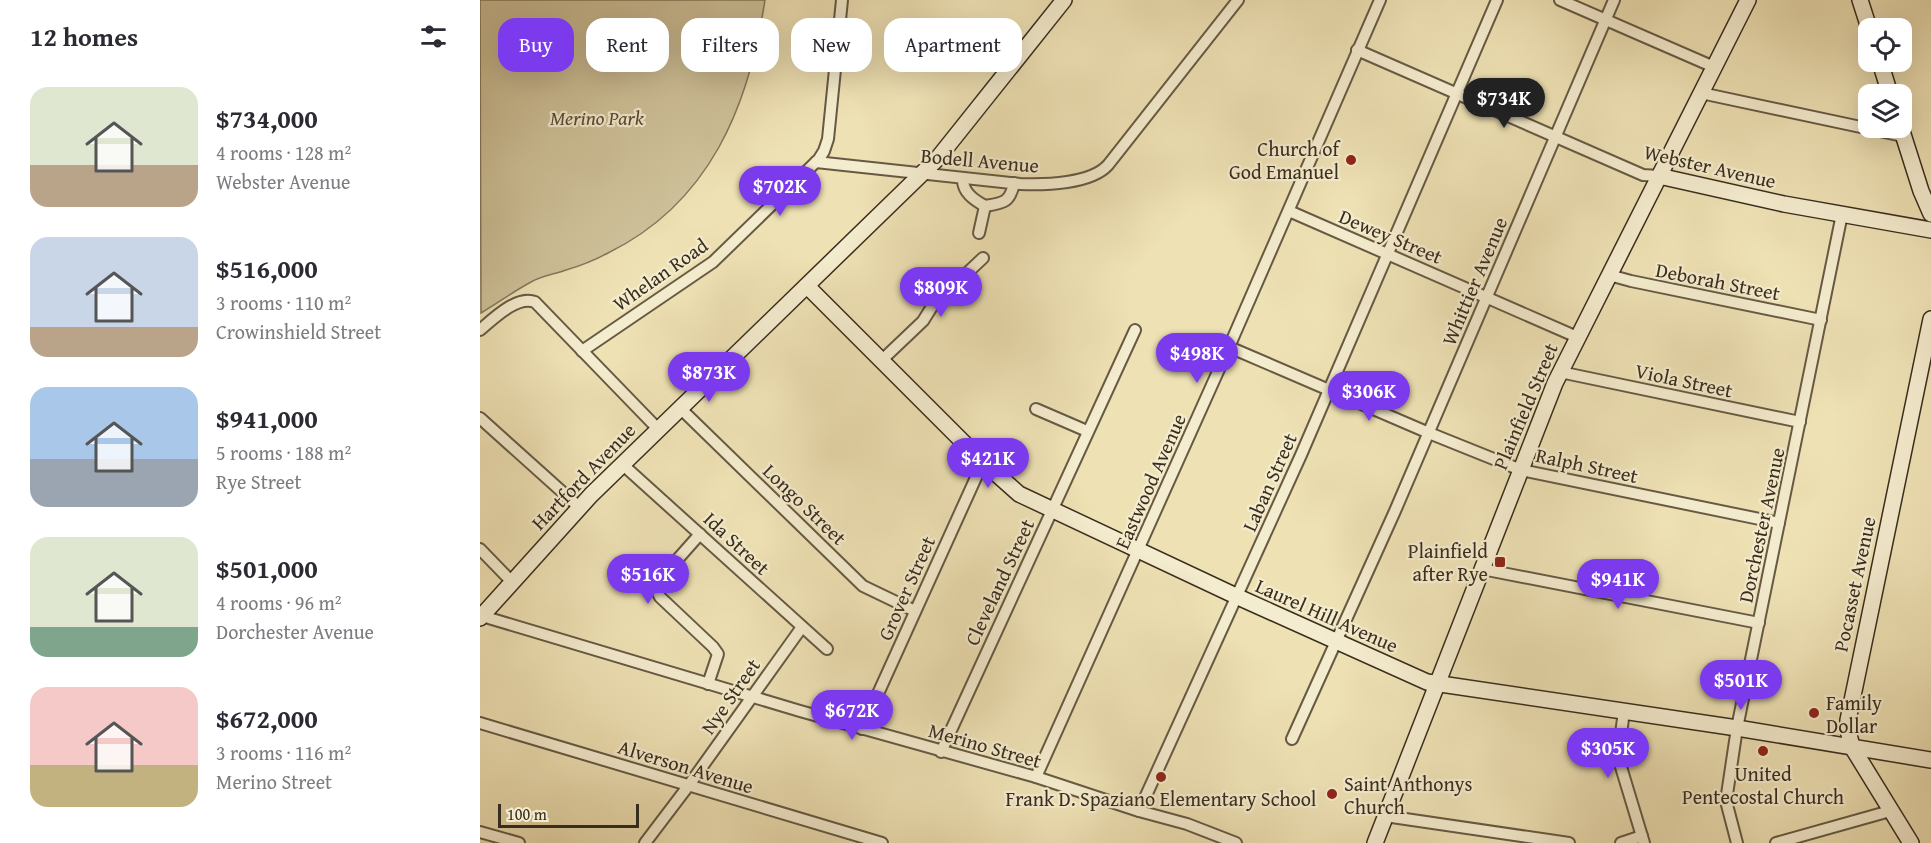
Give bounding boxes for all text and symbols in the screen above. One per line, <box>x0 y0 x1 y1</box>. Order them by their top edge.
text: 12 homes <box>30 17 138 56</box>
chip: Buy <box>498 18 574 72</box>
chip: Rent <box>586 18 669 72</box>
chip: Filters <box>681 18 779 72</box>
chip: New <box>791 18 872 72</box>
chip: Apartment <box>884 18 1022 72</box>
map controls <box>1858 18 1912 138</box>
button: locate <box>1858 18 1912 72</box>
icon: filters <box>417 20 450 53</box>
pin: $734K <box>1462 78 1546 129</box>
text: $734K <box>1477 83 1531 112</box>
button: layers <box>1858 84 1912 138</box>
text: $734,000 <box>216 99 318 138</box>
park label: Merino Park <box>550 103 645 132</box>
icon: home <box>78 111 150 183</box>
place label: Church of God Emanuel <box>1229 134 1342 186</box>
street label: Webster Avenue <box>1641 137 1779 195</box>
text: 4 rooms · 128 m² <box>216 138 351 167</box>
street label: Bodell Avenue <box>920 140 1040 180</box>
marker: Church of God Emanuel <box>1344 153 1358 167</box>
pin: $702K <box>738 166 822 217</box>
text: Webster Avenue <box>216 167 350 196</box>
text: $702K <box>753 171 807 200</box>
street label: Dewey Street <box>1335 201 1447 271</box>
street label: Whittier Avenue <box>1434 212 1514 350</box>
street label: Whelan Road <box>607 230 714 317</box>
text: $516,000 <box>216 249 318 288</box>
street label: Deborah Street <box>1653 255 1783 307</box>
icon: home <box>78 261 150 333</box>
pin: $809K <box>899 267 983 318</box>
text: $809K <box>914 272 968 301</box>
text: 3 rooms · 110 m² <box>216 288 351 317</box>
text: Crowinshield Street <box>216 317 381 346</box>
pin: $498K <box>1155 333 1239 384</box>
text: $498K <box>1170 338 1224 367</box>
street label: Plainfield Street <box>1485 338 1565 474</box>
pin: $873K <box>667 352 751 403</box>
street label: Viola Street <box>1633 356 1735 404</box>
text: $873K <box>682 357 736 386</box>
pin: $306K <box>1327 371 1411 422</box>
text: $306K <box>1342 376 1396 405</box>
text: $941,000 <box>216 399 318 438</box>
street label: Eastwood Avenue <box>1107 409 1193 553</box>
icon: home <box>78 411 150 483</box>
street label: Hartford Avenue <box>524 416 642 536</box>
street label: Laban Street <box>1234 428 1304 536</box>
text: 5 rooms · 188 m² <box>216 438 351 467</box>
pin: $421K <box>946 438 1030 489</box>
street label: Ralph Street <box>1533 440 1641 490</box>
text: $421K <box>961 443 1015 472</box>
street label: Dorchester Avenue <box>1730 445 1792 605</box>
street label: Longo Street <box>757 457 853 551</box>
text: Rye Street <box>216 467 301 496</box>
street label: Ida Street <box>697 505 777 581</box>
street label: Cleveland Street <box>957 514 1041 650</box>
street label: Pocasset Avenue <box>1826 514 1882 654</box>
street label: Grover Street <box>870 531 942 645</box>
place label: Plainfield after Rye <box>1408 536 1488 588</box>
text: $501,000 <box>216 549 318 588</box>
pin: $516K <box>606 554 690 605</box>
marker: Plainfield after Rye <box>1493 555 1507 569</box>
text: $516K <box>621 559 675 588</box>
pin: $941K <box>1576 559 1660 610</box>
icon: home <box>78 561 150 633</box>
text: $941K <box>1591 564 1645 593</box>
street label: Laurel Hill Avenue <box>1251 571 1403 659</box>
text: 4 rooms · 96 m² <box>216 588 342 617</box>
text: Dorchester Avenue <box>216 617 374 646</box>
street label: Nye Street <box>693 652 767 740</box>
pin: $501K <box>1699 660 1783 711</box>
text: $501K <box>1714 665 1768 694</box>
place label: Family Dollar <box>1826 688 1882 740</box>
pin: $672K <box>810 690 894 741</box>
text: $672K <box>825 695 879 724</box>
text: $672,000 <box>216 699 318 738</box>
marker: Family Dollar <box>1807 706 1821 720</box>
icon: home <box>78 711 150 783</box>
street label: Merino Street <box>925 715 1045 775</box>
pin: $305K <box>1566 728 1650 779</box>
street label: Alverson Avenue <box>615 732 757 800</box>
text: $305K <box>1581 733 1635 762</box>
text: 3 rooms · 116 m² <box>216 738 351 767</box>
marker: United Pentecostal Church <box>1756 744 1770 758</box>
place label: United Pentecostal Church <box>1682 759 1844 811</box>
text: Merino Street <box>216 767 332 796</box>
place label: Saint Anthonys Church <box>1344 769 1473 821</box>
marker: Frank D. Spaziano Elementary School <box>1154 770 1168 784</box>
place label: Frank D. Spaziano Elementary School <box>1006 784 1317 813</box>
marker: Saint Anthonys Church <box>1325 787 1339 801</box>
scale bar <box>498 801 639 828</box>
text: 100 m <box>507 802 547 826</box>

